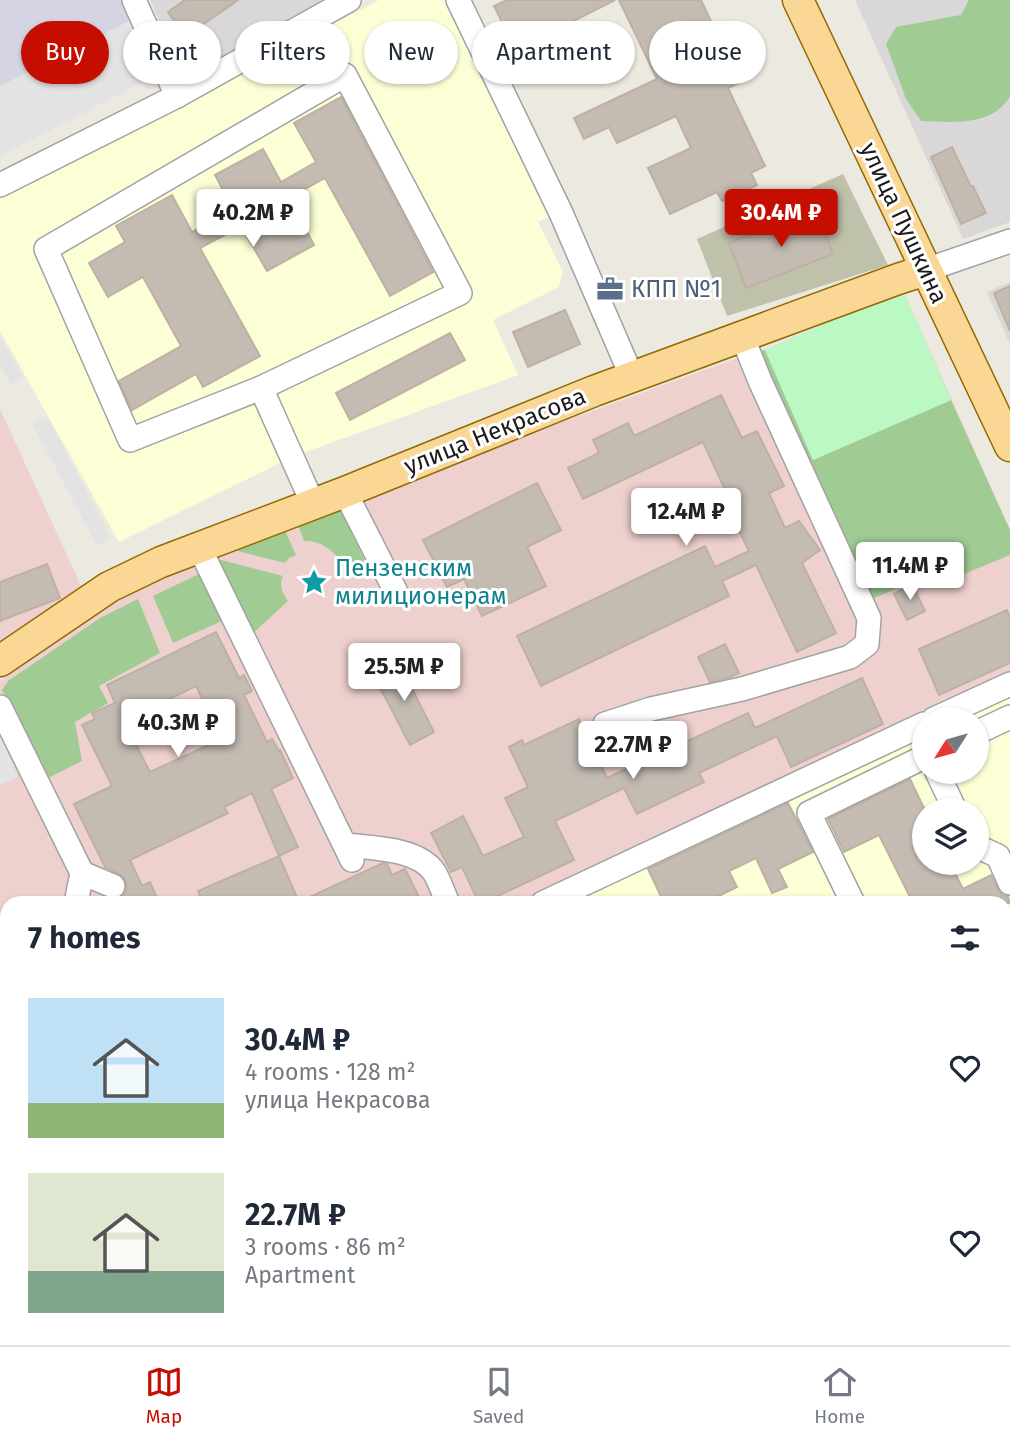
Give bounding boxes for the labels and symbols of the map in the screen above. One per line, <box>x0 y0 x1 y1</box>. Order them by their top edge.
street label: улица Пушкина <box>854 138 954 308</box>
pin: 40.2M ₽ <box>188 190 318 249</box>
pin: 30.4M ₽ <box>716 190 846 249</box>
office icon: КПП №1 <box>595 274 625 304</box>
place label: КПП №1 <box>631 275 721 303</box>
street label: улица Некрасова <box>400 382 590 480</box>
pin: 12.4M ₽ <box>621 489 751 548</box>
pin: 11.4M ₽ <box>845 542 975 602</box>
place label: Пензенским милиционерам <box>335 554 507 610</box>
place icon: Пензенским милиционерам <box>299 567 329 597</box>
pin: 25.5M ₽ <box>339 644 469 703</box>
pin: 40.3M ₽ <box>113 700 243 759</box>
north arrow <box>912 707 989 784</box>
pin: 22.7M ₽ <box>568 722 698 781</box>

